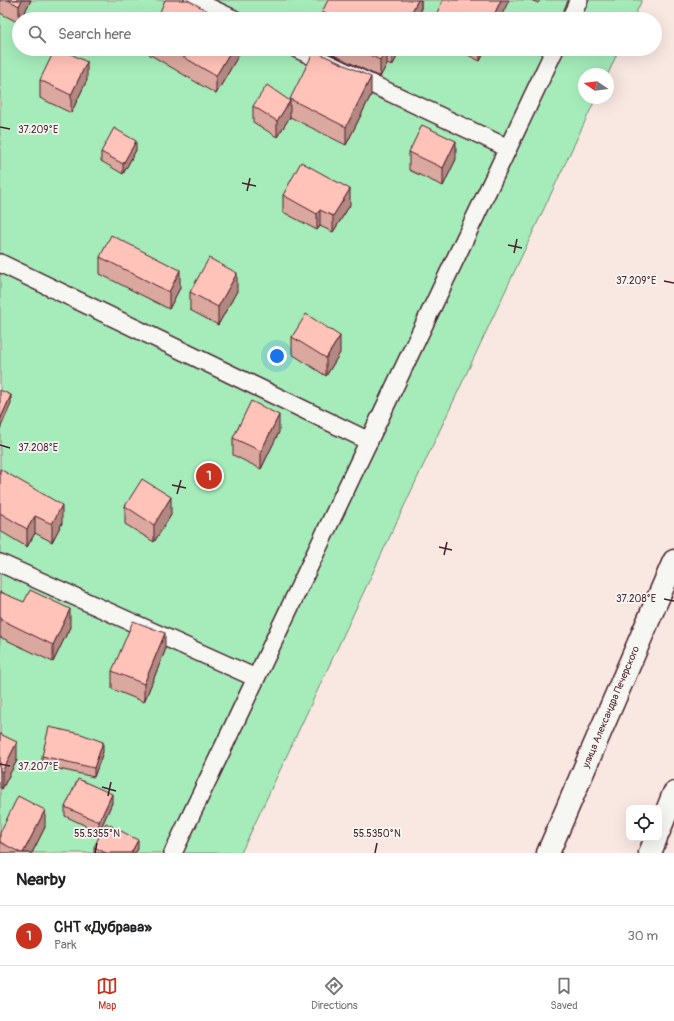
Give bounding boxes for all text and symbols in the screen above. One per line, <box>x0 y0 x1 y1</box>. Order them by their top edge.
search box <box>12 12 662 56</box>
icon: search <box>26 23 48 45</box>
text: Search here <box>58 25 131 44</box>
north arrow <box>578 68 614 104</box>
text: 37.209°E <box>18 124 58 136</box>
text: 37.209°E <box>616 275 656 287</box>
your location <box>267 346 287 366</box>
text: 37.208°E <box>18 442 58 454</box>
pin: 1 <box>196 461 222 491</box>
text: 37.208°E <box>616 593 656 605</box>
street label: улица Александра Печерского <box>579 644 642 771</box>
text: 37.207°E <box>18 761 58 773</box>
map controls <box>626 805 662 841</box>
button: locate <box>626 805 662 841</box>
text: 55.5355°N <box>74 828 120 840</box>
text: 55.5350°N <box>353 828 401 840</box>
text: Nearby <box>16 869 65 890</box>
text: СНТ «Дубрава» <box>54 918 152 937</box>
text: 1 <box>26 928 32 944</box>
text: 30 m <box>628 928 658 944</box>
text: Park <box>54 937 77 953</box>
tab: Map <box>96 975 118 1012</box>
tab: Directions <box>311 975 358 1012</box>
tab: Saved <box>550 975 578 1012</box>

